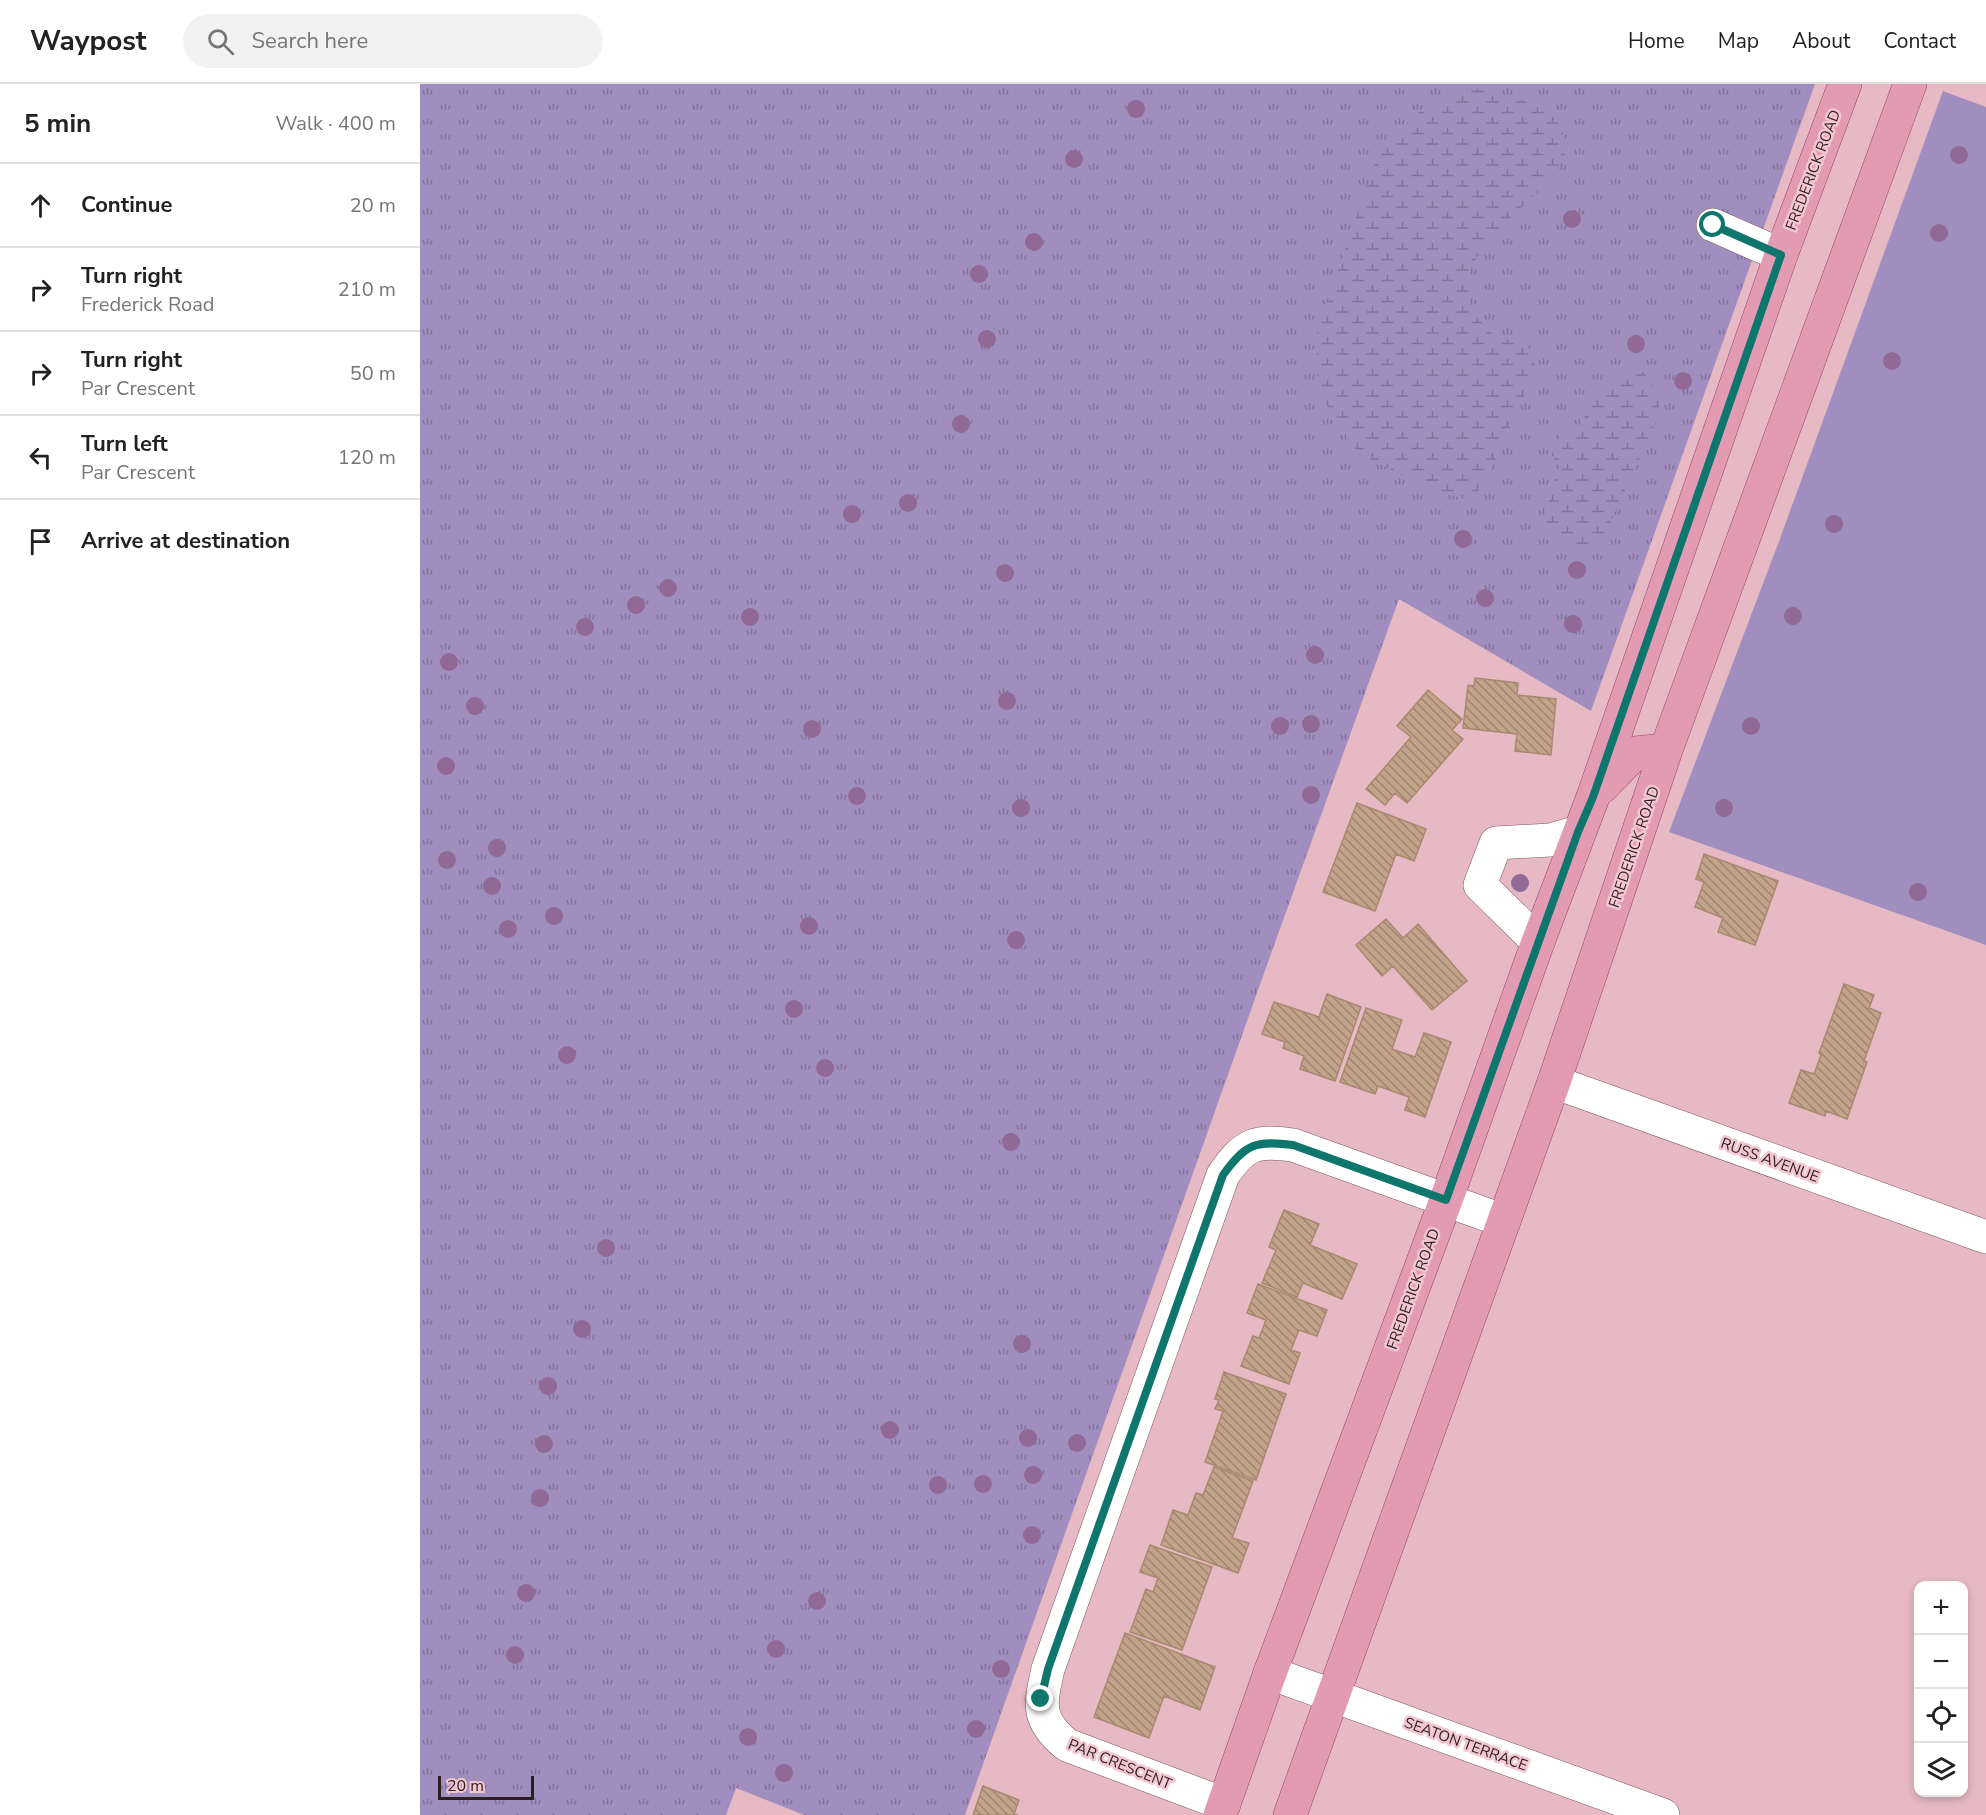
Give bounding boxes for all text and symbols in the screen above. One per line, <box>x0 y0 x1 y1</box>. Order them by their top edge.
search box <box>183 14 603 68</box>
text: Waypost <box>30 22 147 60</box>
icon: search <box>204 25 237 58</box>
text: Search here <box>252 26 368 56</box>
text: Home <box>1628 27 1685 55</box>
text: Map <box>1718 27 1759 55</box>
text: About <box>1792 27 1850 55</box>
text: Contact <box>1883 27 1956 55</box>
text: 5 min <box>24 106 91 141</box>
street label: FREDERICK ROAD <box>1781 107 1845 233</box>
text: Walk · 400 m <box>276 110 396 137</box>
icon: ahead <box>24 189 57 222</box>
text: Continue <box>81 190 172 220</box>
text: 20 m <box>350 192 396 219</box>
route start <box>1699 211 1725 237</box>
text: Turn right <box>81 261 182 291</box>
icon: right <box>24 273 57 306</box>
text: 210 m <box>338 276 396 303</box>
text: Frederick Road <box>81 291 214 318</box>
text: Turn right <box>81 345 182 375</box>
icon: right <box>24 357 57 390</box>
text: 50 m <box>350 360 396 387</box>
text: Par Crescent <box>81 375 195 402</box>
text: Turn left <box>81 429 168 459</box>
icon: left <box>24 441 57 474</box>
text: 120 m <box>338 444 396 471</box>
text: Par Crescent <box>81 459 195 486</box>
icon: arrive <box>24 525 57 558</box>
text: Arrive at destination <box>81 526 290 556</box>
street label: FREDERICK ROAD <box>1604 784 1664 910</box>
street label: RUSS AVENUE <box>1718 1133 1822 1187</box>
street label: FREDERICK ROAD <box>1382 1226 1444 1352</box>
map controls <box>1914 1581 1968 1797</box>
button: + <box>1914 1581 1968 1635</box>
button: − <box>1914 1635 1968 1689</box>
route end <box>1027 1685 1053 1711</box>
button: locate <box>1914 1689 1968 1743</box>
street label: SEATON TERRACE <box>1402 1712 1530 1776</box>
street label: PAR CRESCENT <box>1065 1734 1175 1794</box>
button: layers <box>1914 1743 1968 1797</box>
scale bar <box>438 1773 534 1800</box>
text: 20 m <box>447 1775 484 1797</box>

